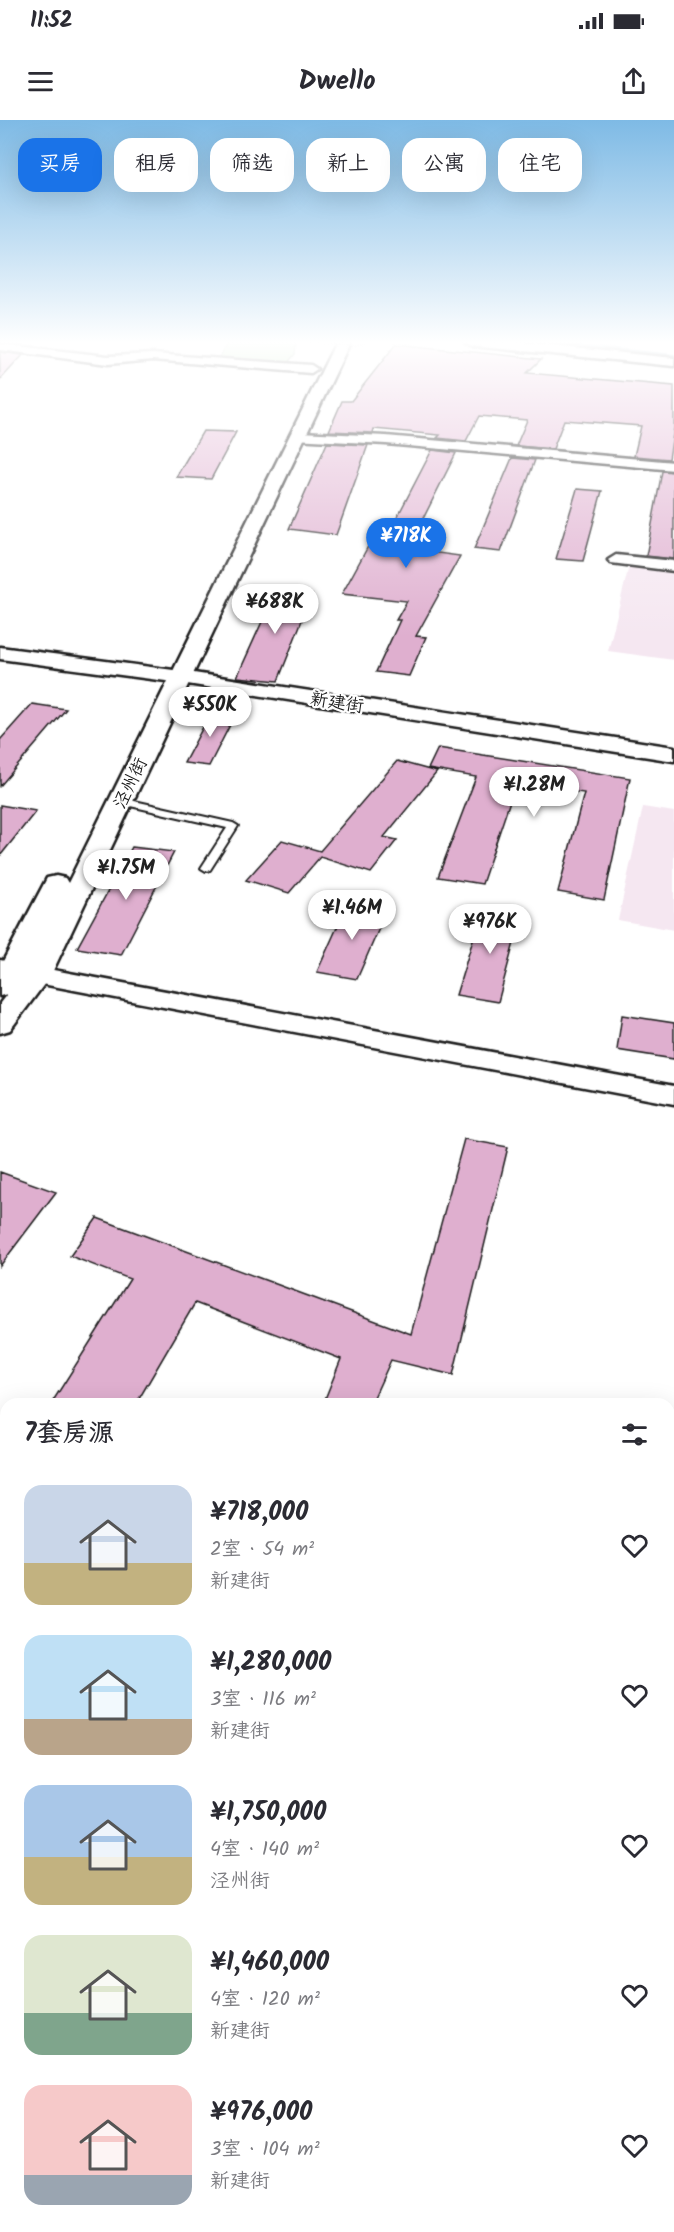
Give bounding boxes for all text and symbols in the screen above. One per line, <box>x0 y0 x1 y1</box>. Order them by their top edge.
text: 11:52 <box>30 4 73 39</box>
text: Dwello <box>298 60 376 103</box>
icon: menu <box>24 65 57 98</box>
icon: share <box>617 65 650 98</box>
chip: 买房 <box>18 138 102 192</box>
chip: 租房 <box>114 138 198 192</box>
chip: 筛选 <box>210 138 294 192</box>
chip: 新上 <box>306 138 390 192</box>
chip: 公寓 <box>402 138 486 192</box>
chip: 住宅 <box>498 138 582 192</box>
pin: ¥718K <box>364 518 448 569</box>
text: ¥718K <box>380 521 432 553</box>
pin: ¥688K <box>233 584 317 635</box>
text: ¥688K <box>246 587 304 619</box>
street label: 新建街 <box>308 685 366 722</box>
pin: ¥550K <box>168 687 252 738</box>
text: ¥550K <box>183 690 237 722</box>
street label: 泾州街 <box>106 753 156 814</box>
pin: ¥1.28M <box>485 767 583 818</box>
text: ¥1.28M <box>503 770 565 802</box>
pin: ¥1.75M <box>77 850 175 901</box>
text: ¥1.75M <box>97 853 155 885</box>
pin: ¥1.46M <box>303 890 401 941</box>
text: ¥1.46M <box>322 893 382 925</box>
pin: ¥976K <box>448 904 532 955</box>
text: ¥976K <box>463 907 517 939</box>
text: 7套房源 <box>24 1413 114 1455</box>
icon: filters <box>618 1418 651 1451</box>
text: ¥718,000 <box>210 1492 308 1534</box>
icon: home <box>72 1509 144 1581</box>
icon: heart <box>618 1529 651 1562</box>
text: 2室 · 54 m² <box>210 1534 314 1566</box>
text: 新建街 <box>210 1566 270 1598</box>
text: ¥1,280,000 <box>210 1642 331 1684</box>
icon: home <box>72 1659 144 1731</box>
icon: heart <box>618 1679 651 1712</box>
text: 3室 · 116 m² <box>210 1684 316 1716</box>
text: 新建街 <box>210 1716 270 1748</box>
text: ¥1,750,000 <box>210 1792 326 1834</box>
icon: home <box>72 1809 144 1881</box>
icon: heart <box>618 1829 651 1862</box>
text: 4室 · 140 m² <box>210 1834 319 1866</box>
text: 泾州街 <box>210 1866 270 1898</box>
text: ¥1,460,000 <box>210 1942 329 1984</box>
icon: home <box>72 1959 144 2031</box>
icon: heart <box>618 1979 651 2012</box>
text: 4室 · 120 m² <box>210 1984 320 2016</box>
text: 新建街 <box>210 2016 270 2048</box>
text: ¥976,000 <box>210 2092 312 2134</box>
icon: home <box>72 2109 144 2181</box>
icon: heart <box>618 2129 651 2162</box>
text: 3室 · 104 m² <box>210 2134 320 2166</box>
text: 新建街 <box>210 2166 270 2198</box>

